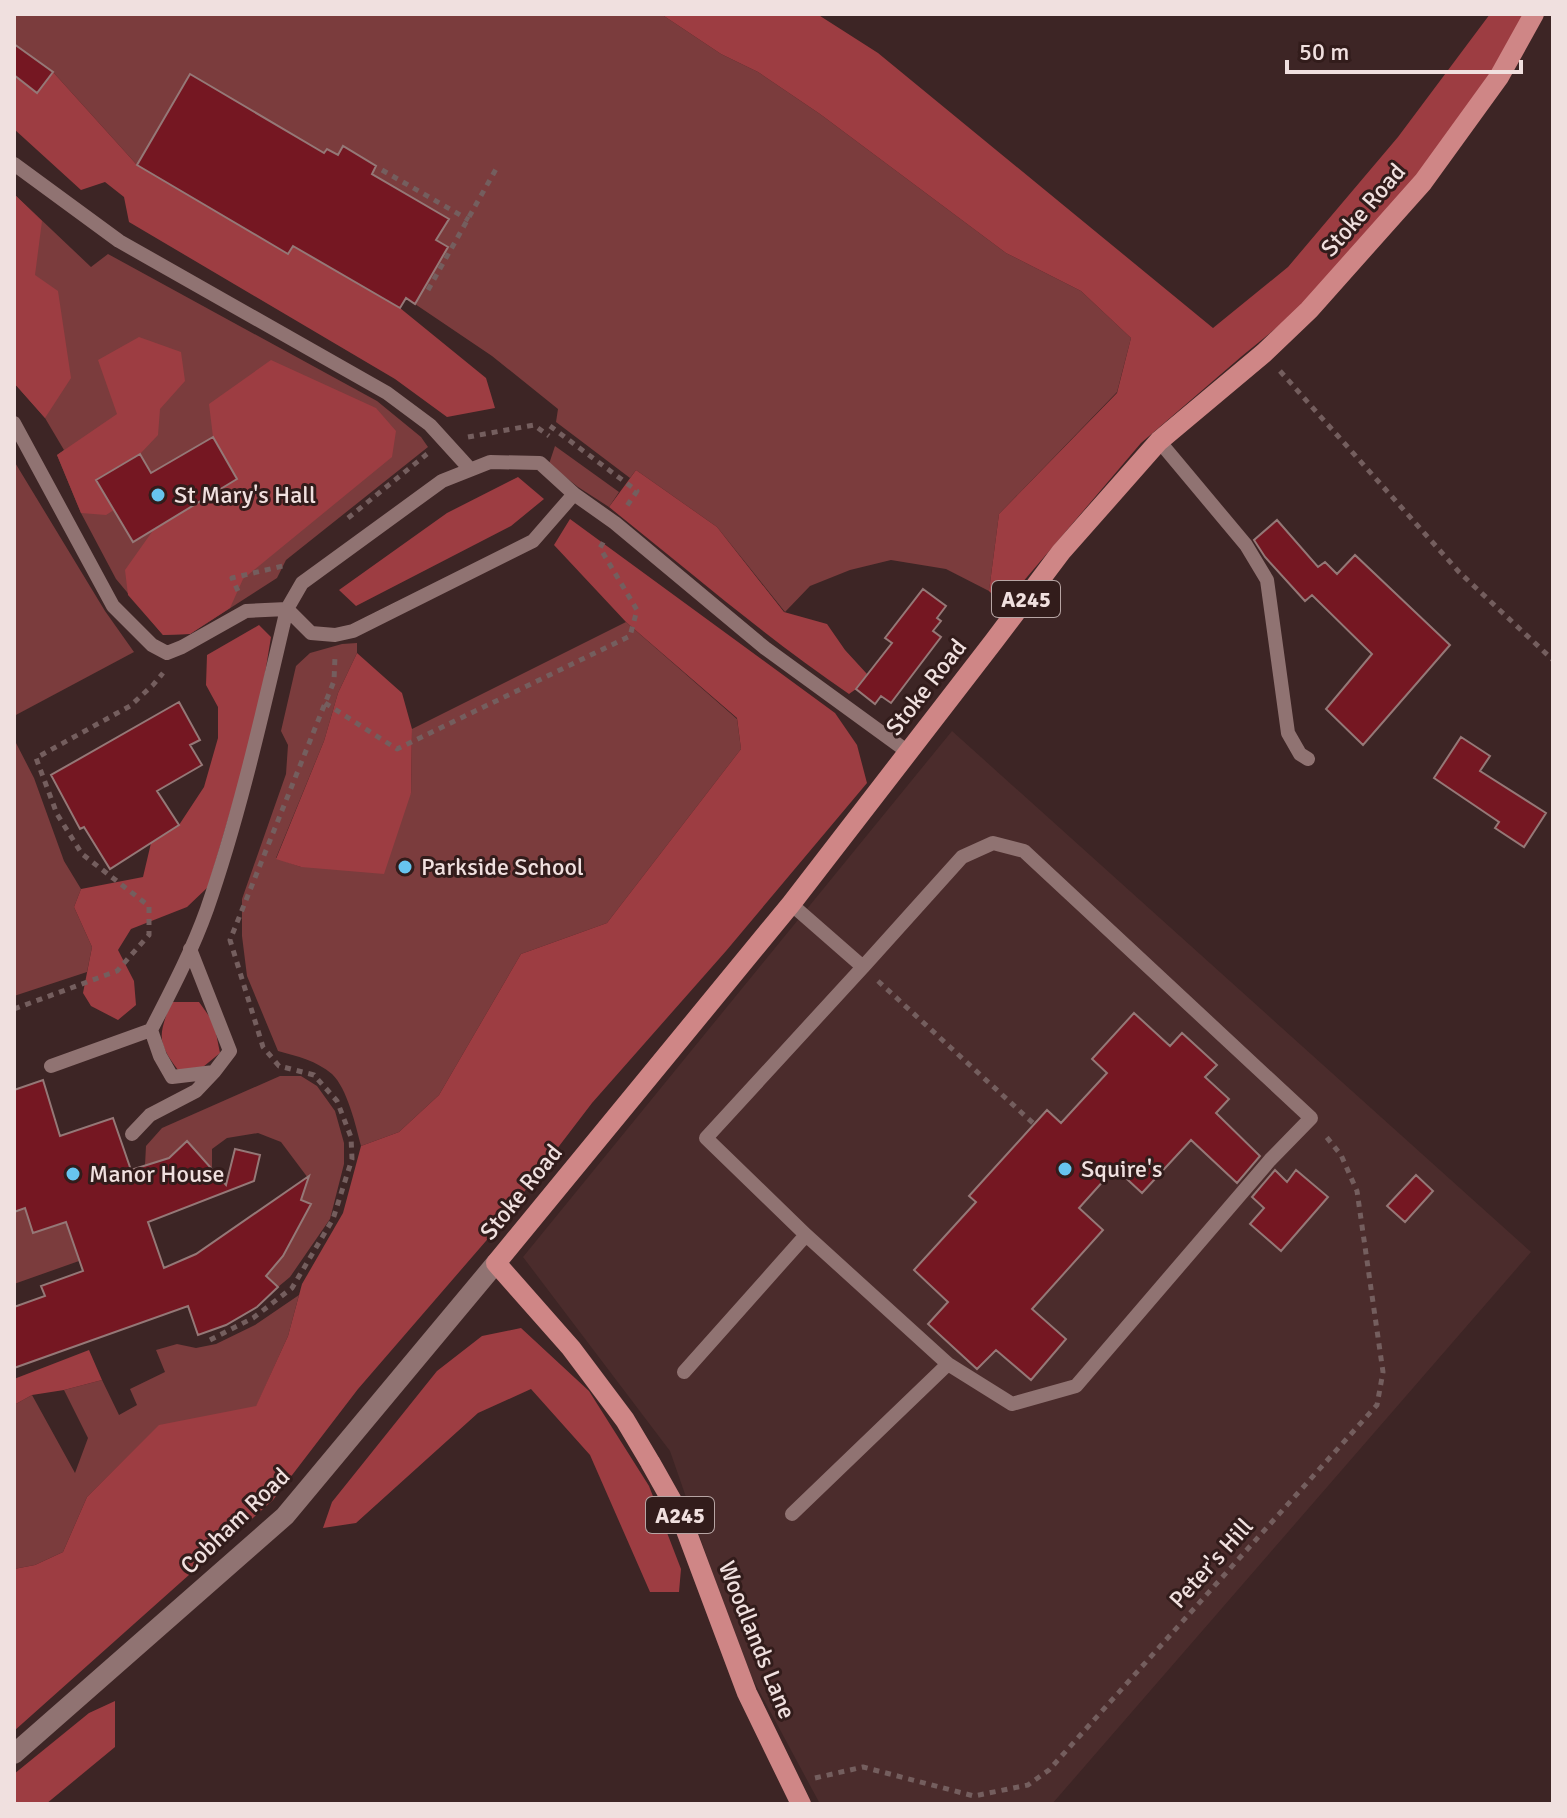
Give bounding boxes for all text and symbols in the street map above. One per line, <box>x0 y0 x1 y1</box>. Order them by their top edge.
scale bar <box>1287 24 1521 74</box>
text: 50 m <box>1299 37 1349 67</box>
street label: Stoke Road <box>1314 157 1412 263</box>
place label: St Mary's Hall <box>174 480 316 510</box>
marker: St Mary's Hall <box>149 486 167 504</box>
road number: A245 <box>992 581 1060 617</box>
street label: Stoke Road <box>879 633 973 741</box>
place label: Parkside School <box>421 852 584 882</box>
marker: Parkside School <box>396 858 414 876</box>
street label: Stoke Road <box>473 1138 569 1246</box>
place label: Squire's <box>1081 1154 1162 1184</box>
place label: Manor House <box>89 1159 225 1189</box>
marker: Squire's <box>1056 1160 1074 1178</box>
marker: Manor House <box>64 1165 82 1183</box>
street label: Cobham Road <box>174 1461 296 1581</box>
road number: A245 <box>646 1497 714 1533</box>
street label: Peter's Hill <box>1163 1512 1259 1614</box>
street label: Woodlands Lane <box>712 1557 802 1723</box>

